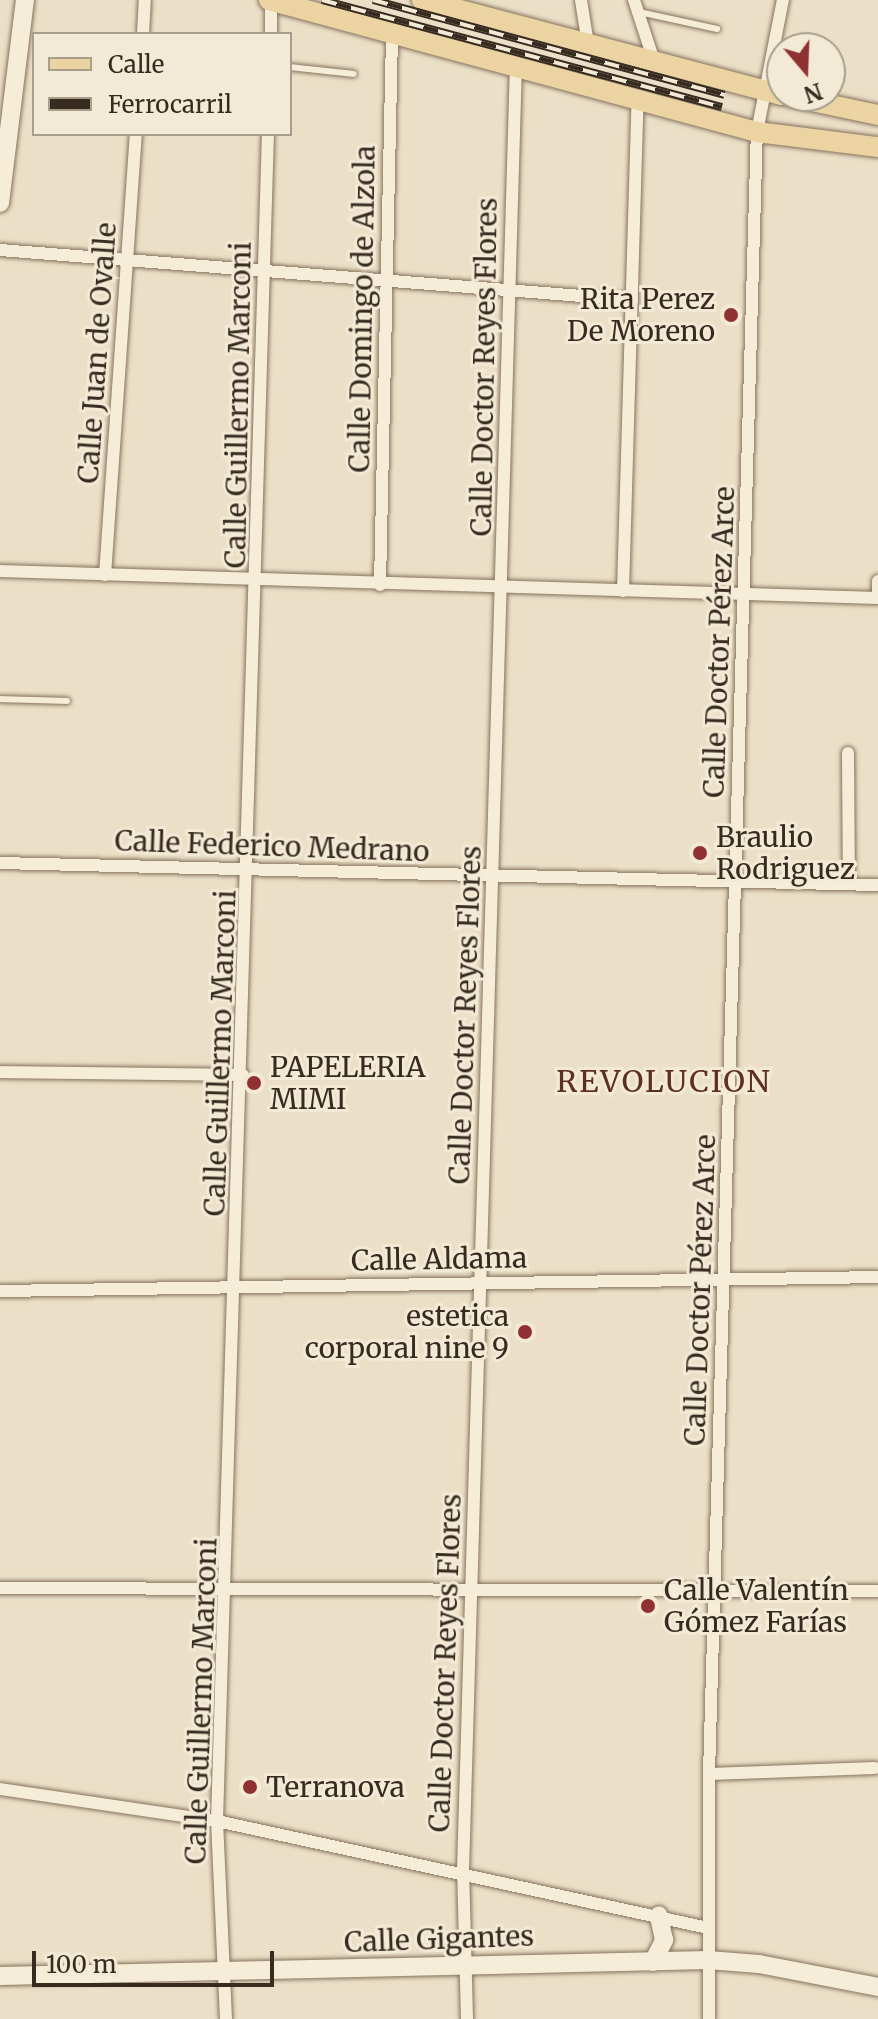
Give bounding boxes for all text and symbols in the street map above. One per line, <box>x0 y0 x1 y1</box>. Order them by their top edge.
legend <box>32 32 292 136</box>
north arrow <box>766 32 846 112</box>
text: Calle <box>108 49 164 80</box>
text: N <box>800 77 826 109</box>
text: Ferrocarril <box>108 89 232 120</box>
street label: Calle Domingo de Alzola <box>342 145 382 473</box>
street label: Calle Doctor Reyes Flores <box>464 197 504 537</box>
street label: Calle Juan de Ovalle <box>71 221 123 485</box>
street label: Calle Guillermo Marconi <box>218 241 258 569</box>
place label: Rita Perez De Moreno <box>567 282 715 348</box>
marker: Rita Perez De Moreno <box>722 306 740 324</box>
street label: Calle Doctor Pérez Arce <box>697 486 741 798</box>
place label: Braulio Rodriguez <box>716 820 855 886</box>
street label: Calle Federico Medrano <box>114 824 430 868</box>
marker: Braulio Rodriguez <box>691 844 709 862</box>
street label: Calle Doctor Reyes Flores <box>442 845 488 1185</box>
street label: Calle Guillermo Marconi <box>198 889 242 1217</box>
place label: PAPELERIA MIMI <box>270 1050 426 1116</box>
district label: REVOLUCION <box>556 1063 772 1099</box>
marker: PAPELERIA MIMI <box>245 1074 263 1092</box>
street label: Calle Doctor Pérez Arce <box>678 1134 722 1446</box>
street label: Calle Aldama <box>351 1241 527 1277</box>
place label: estetica corporal nine 9 <box>305 1299 509 1365</box>
marker: estetica corporal nine 9 <box>516 1323 534 1341</box>
street label: Calle Doctor Reyes Flores <box>422 1493 468 1833</box>
street label: Calle Guillermo Marconi <box>179 1537 223 1865</box>
place label: Calle Valentín Gómez Farías <box>664 1573 849 1639</box>
marker: Calle Valentín Gómez Farías <box>639 1597 657 1615</box>
place label: Terranova <box>266 1770 405 1804</box>
marker: Terranova <box>241 1778 259 1796</box>
street label: Calle Gigantes <box>343 1919 535 1959</box>
scale bar <box>36 1935 278 1985</box>
text: 100 m <box>46 1949 116 1980</box>

